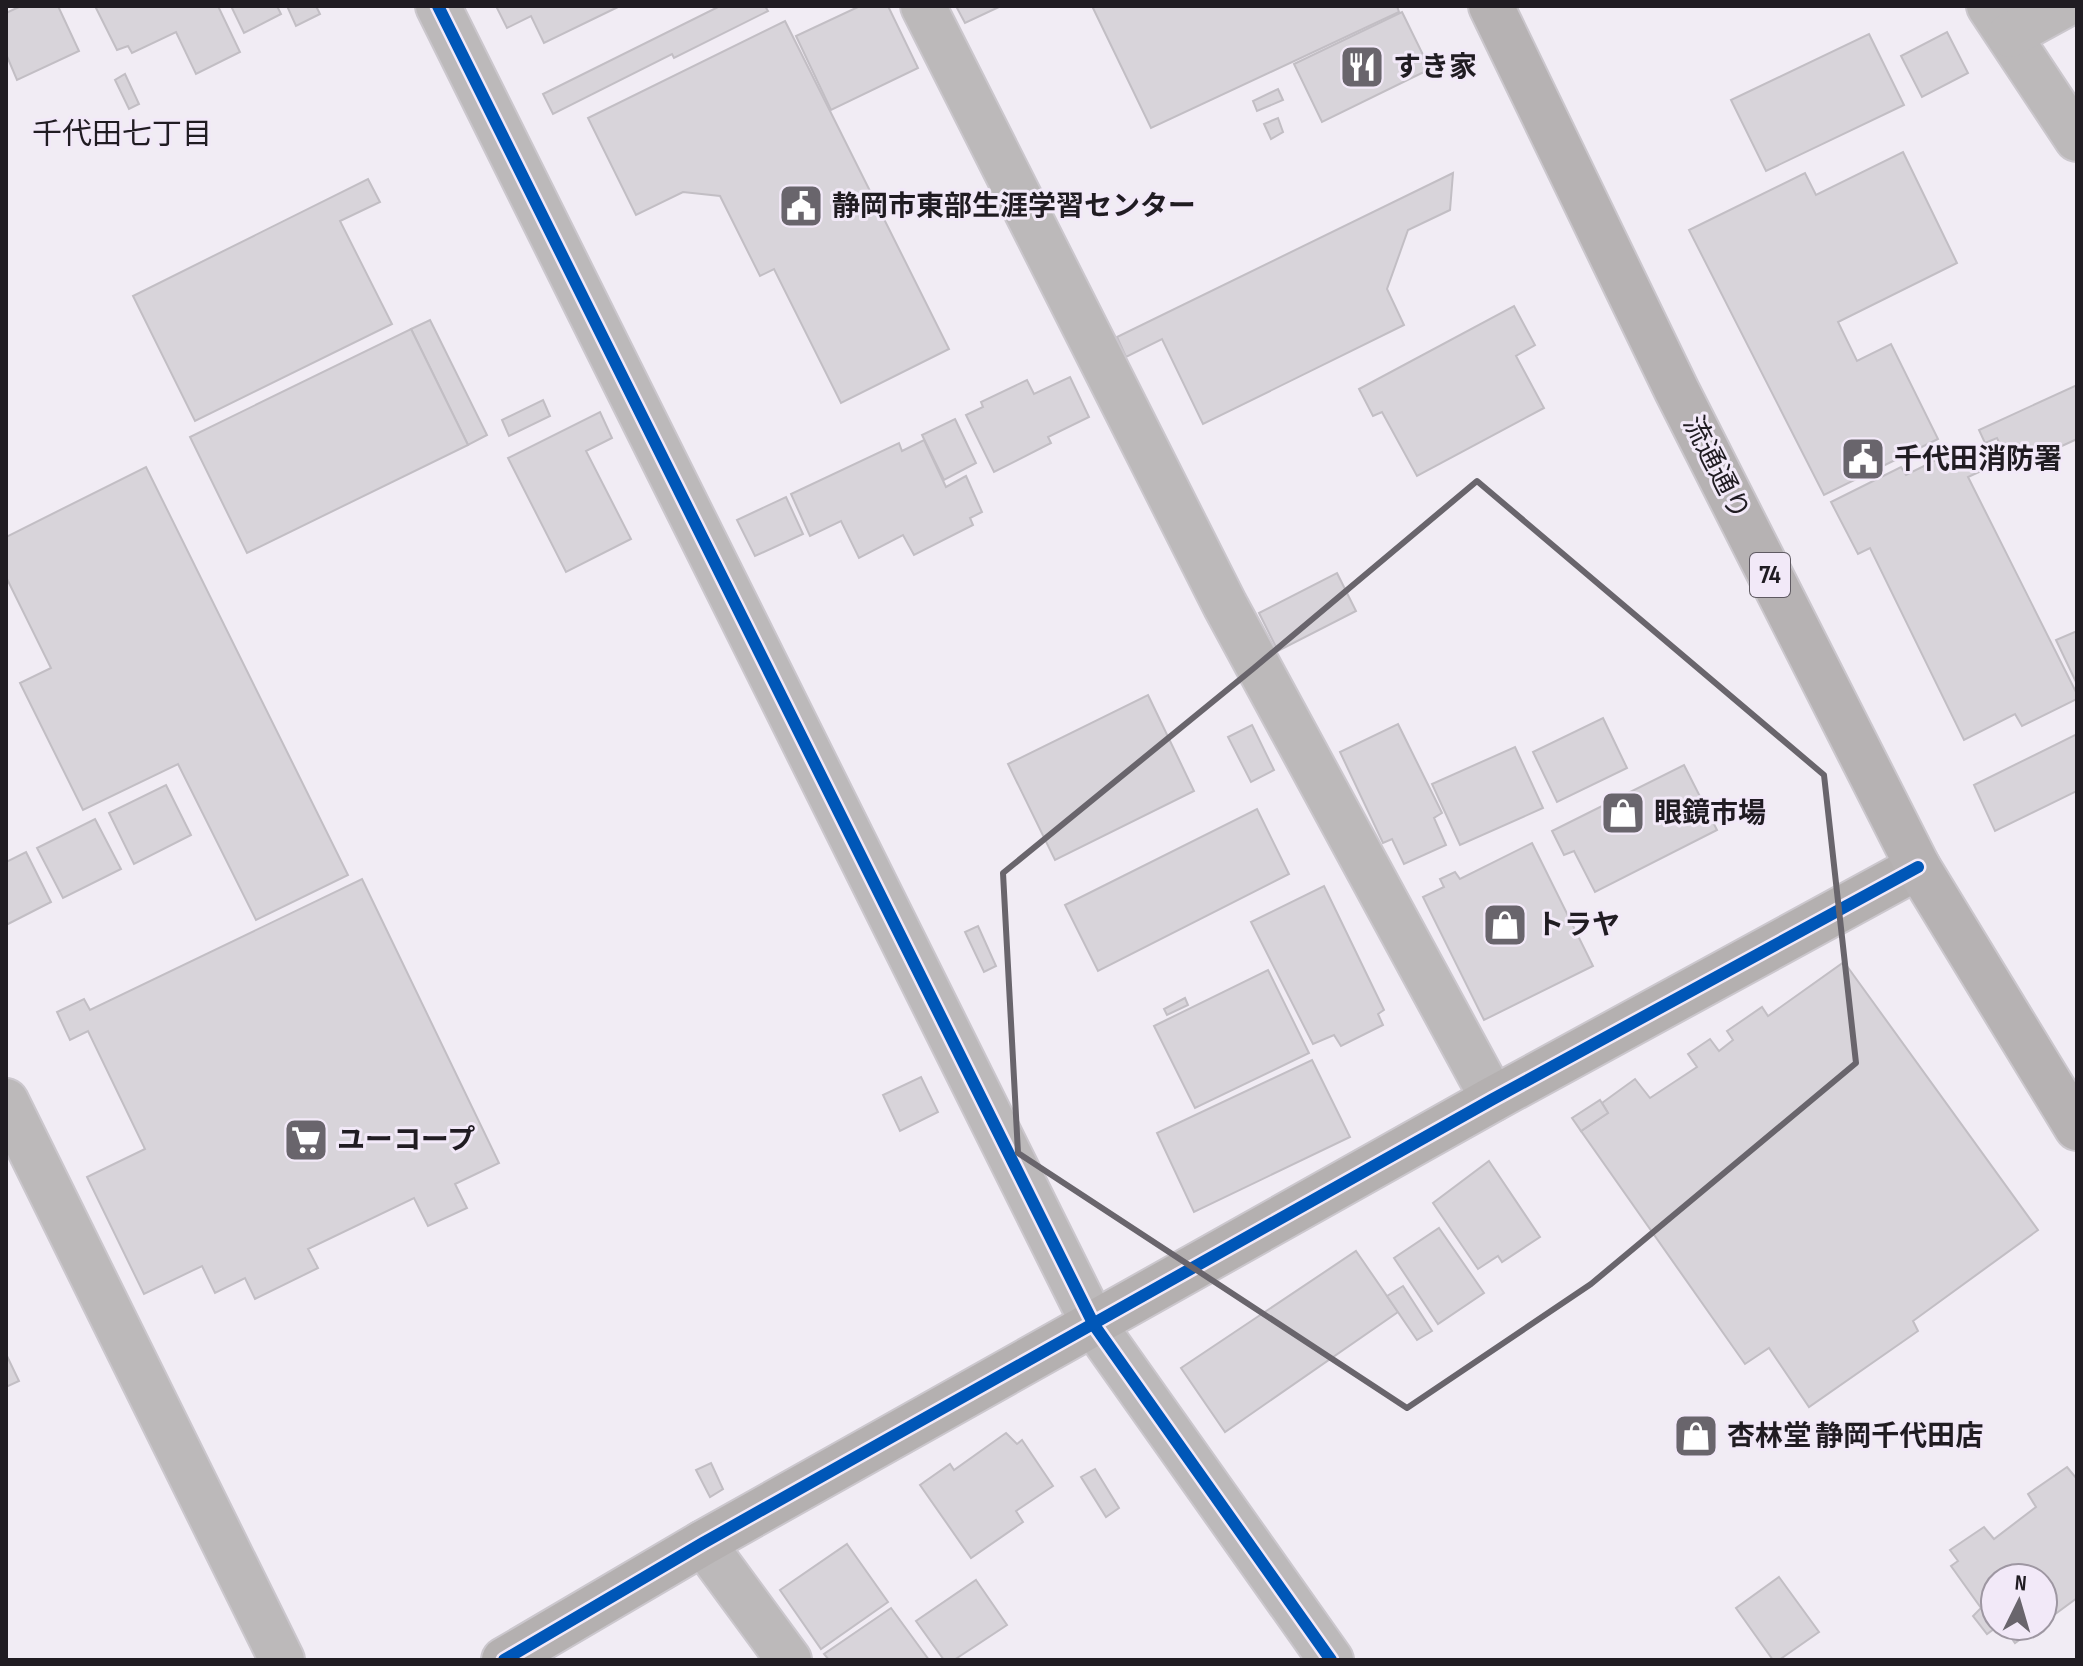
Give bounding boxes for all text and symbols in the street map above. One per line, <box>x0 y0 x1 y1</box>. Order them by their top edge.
restaurant icon: すき家 <box>1338 43 1386 91</box>
place label: すき家 <box>1393 51 1477 84</box>
district label: 千代田七丁目 <box>32 117 212 153</box>
public building icon: 静岡市東部生涯学習センター <box>777 182 825 230</box>
place label: 静岡市東部生涯学習センター <box>832 190 1196 223</box>
street label: 流通通り <box>1676 411 1756 525</box>
public building icon: 千代田消防署 <box>1839 435 1887 483</box>
place label: 千代田消防署 <box>1894 443 2062 476</box>
road number: 74 <box>1750 553 1790 597</box>
shop icon: 眼鏡市場 <box>1599 789 1647 837</box>
place label: 眼鏡市場 <box>1654 797 1766 830</box>
shop icon: トラヤ <box>1481 901 1529 949</box>
place label: トラヤ <box>1536 909 1620 942</box>
supermarket icon: ユーコープ <box>282 1116 330 1164</box>
place label: ユーコープ <box>337 1124 475 1157</box>
shop icon: 杏林堂 静岡千代田店 <box>1672 1412 1720 1460</box>
place label: 杏林堂 静岡千代田店 <box>1727 1420 1983 1453</box>
north arrow <box>1979 1562 2059 1642</box>
text: N <box>2014 1570 2028 1598</box>

